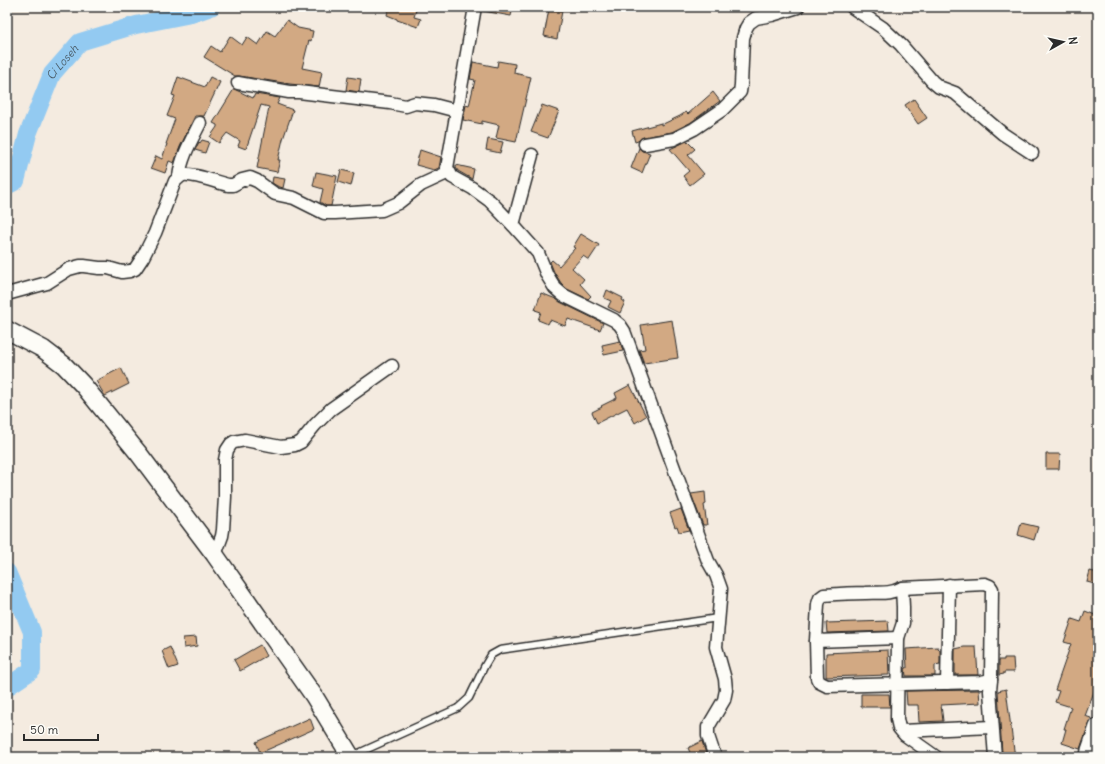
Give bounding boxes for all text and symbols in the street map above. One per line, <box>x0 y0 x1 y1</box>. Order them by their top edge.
north arrow <box>1043 22 1083 62</box>
text: N <box>1065 36 1080 45</box>
water label: Ci Loseh <box>44 41 82 81</box>
scale bar <box>24 716 98 742</box>
text: 50 m <box>30 722 59 737</box>

